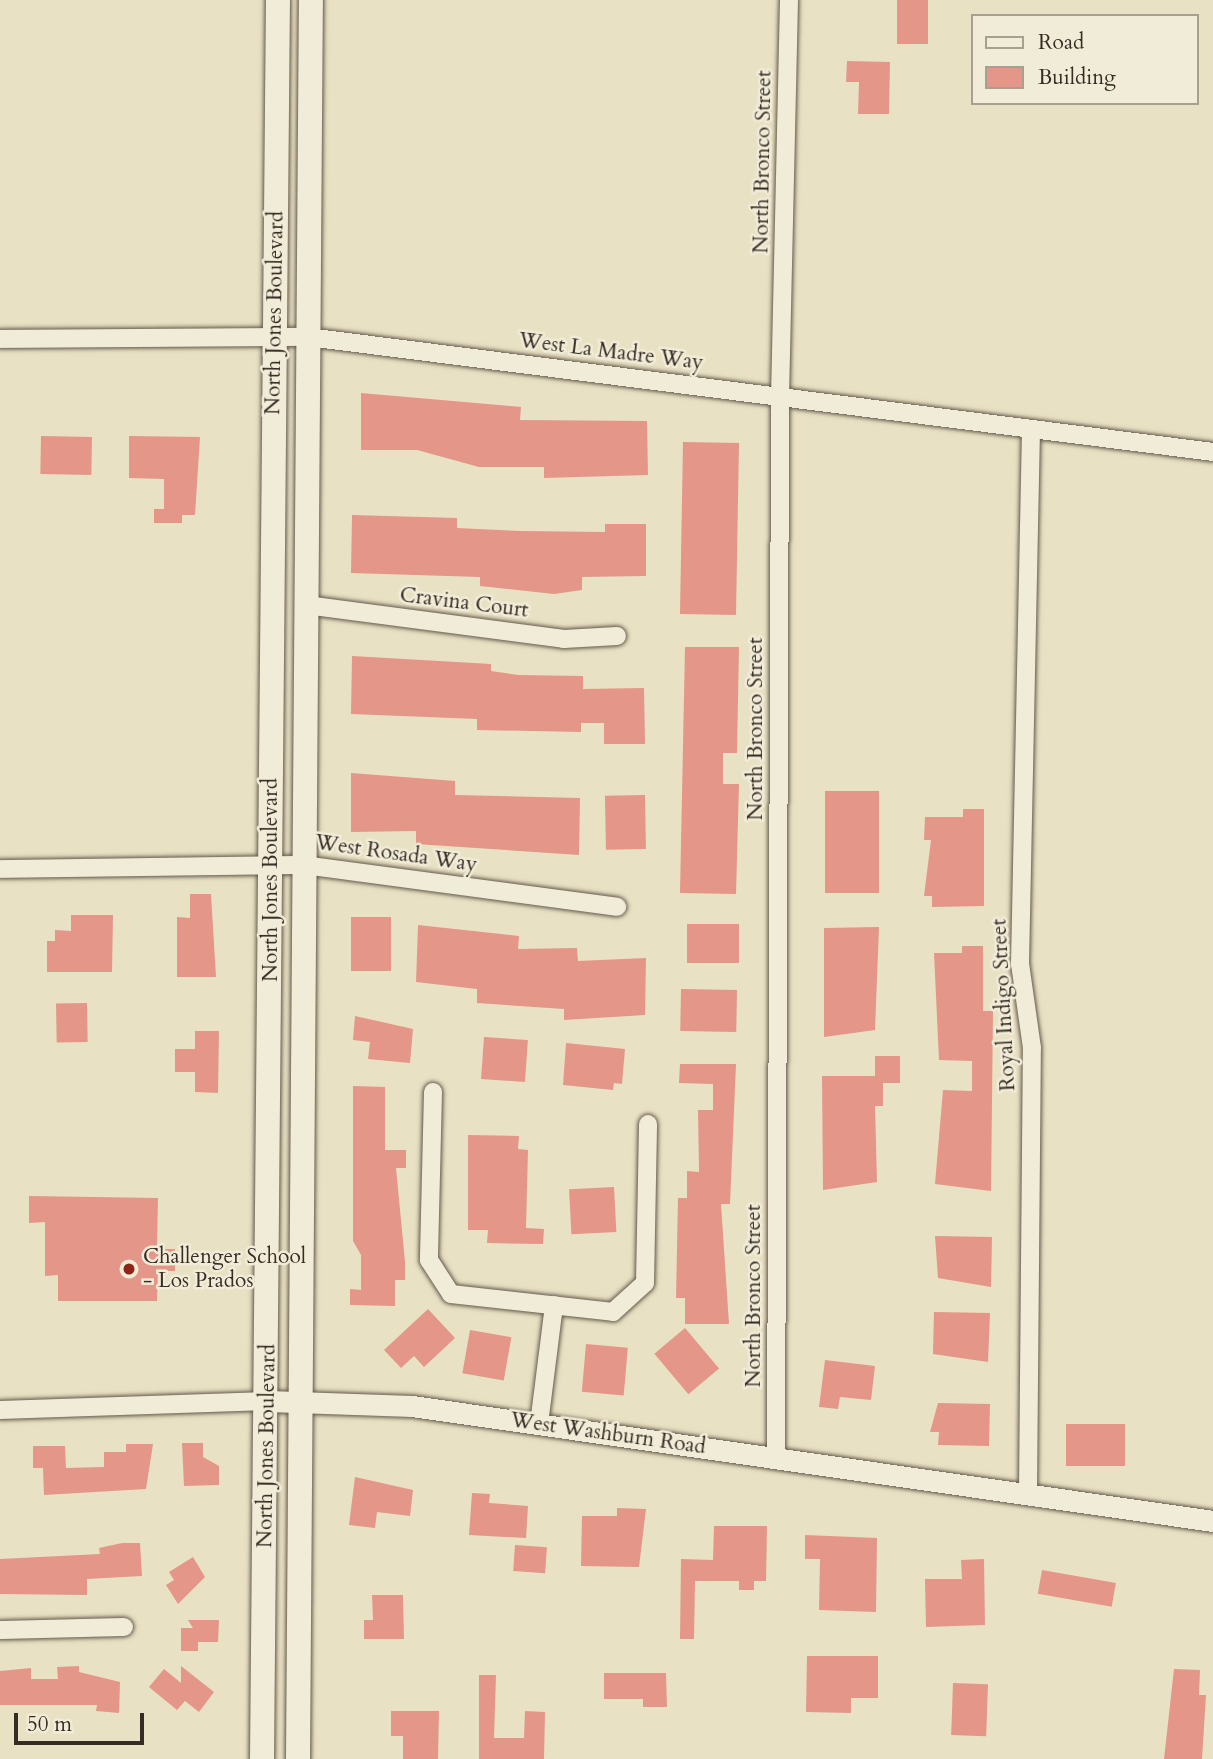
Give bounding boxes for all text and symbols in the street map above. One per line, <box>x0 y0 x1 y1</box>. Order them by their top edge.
legend <box>972 14 1199 105</box>
text: Road <box>1038 28 1084 57</box>
text: Building <box>1038 63 1116 92</box>
street label: North Bronco Street <box>749 70 777 254</box>
street label: North Jones Boulevard <box>261 211 289 415</box>
street label: West La Madre Way <box>517 328 705 376</box>
street label: Cravina Court <box>398 583 530 623</box>
street label: North Bronco Street <box>743 637 769 821</box>
street label: North Jones Boulevard <box>258 778 284 982</box>
street label: West Rosada Way <box>313 830 479 878</box>
street label: Royal Indigo Street <box>987 918 1021 1092</box>
street label: North Bronco Street <box>741 1204 767 1388</box>
place label: Challenger School - Los Prados <box>143 1244 306 1294</box>
marker: Challenger School - Los Prados <box>121 1261 137 1277</box>
street label: North Jones Boulevard <box>253 1344 281 1548</box>
street label: West Washburn Road <box>509 1408 707 1460</box>
scale bar <box>18 1700 147 1744</box>
text: 50 m <box>27 1710 72 1739</box>

